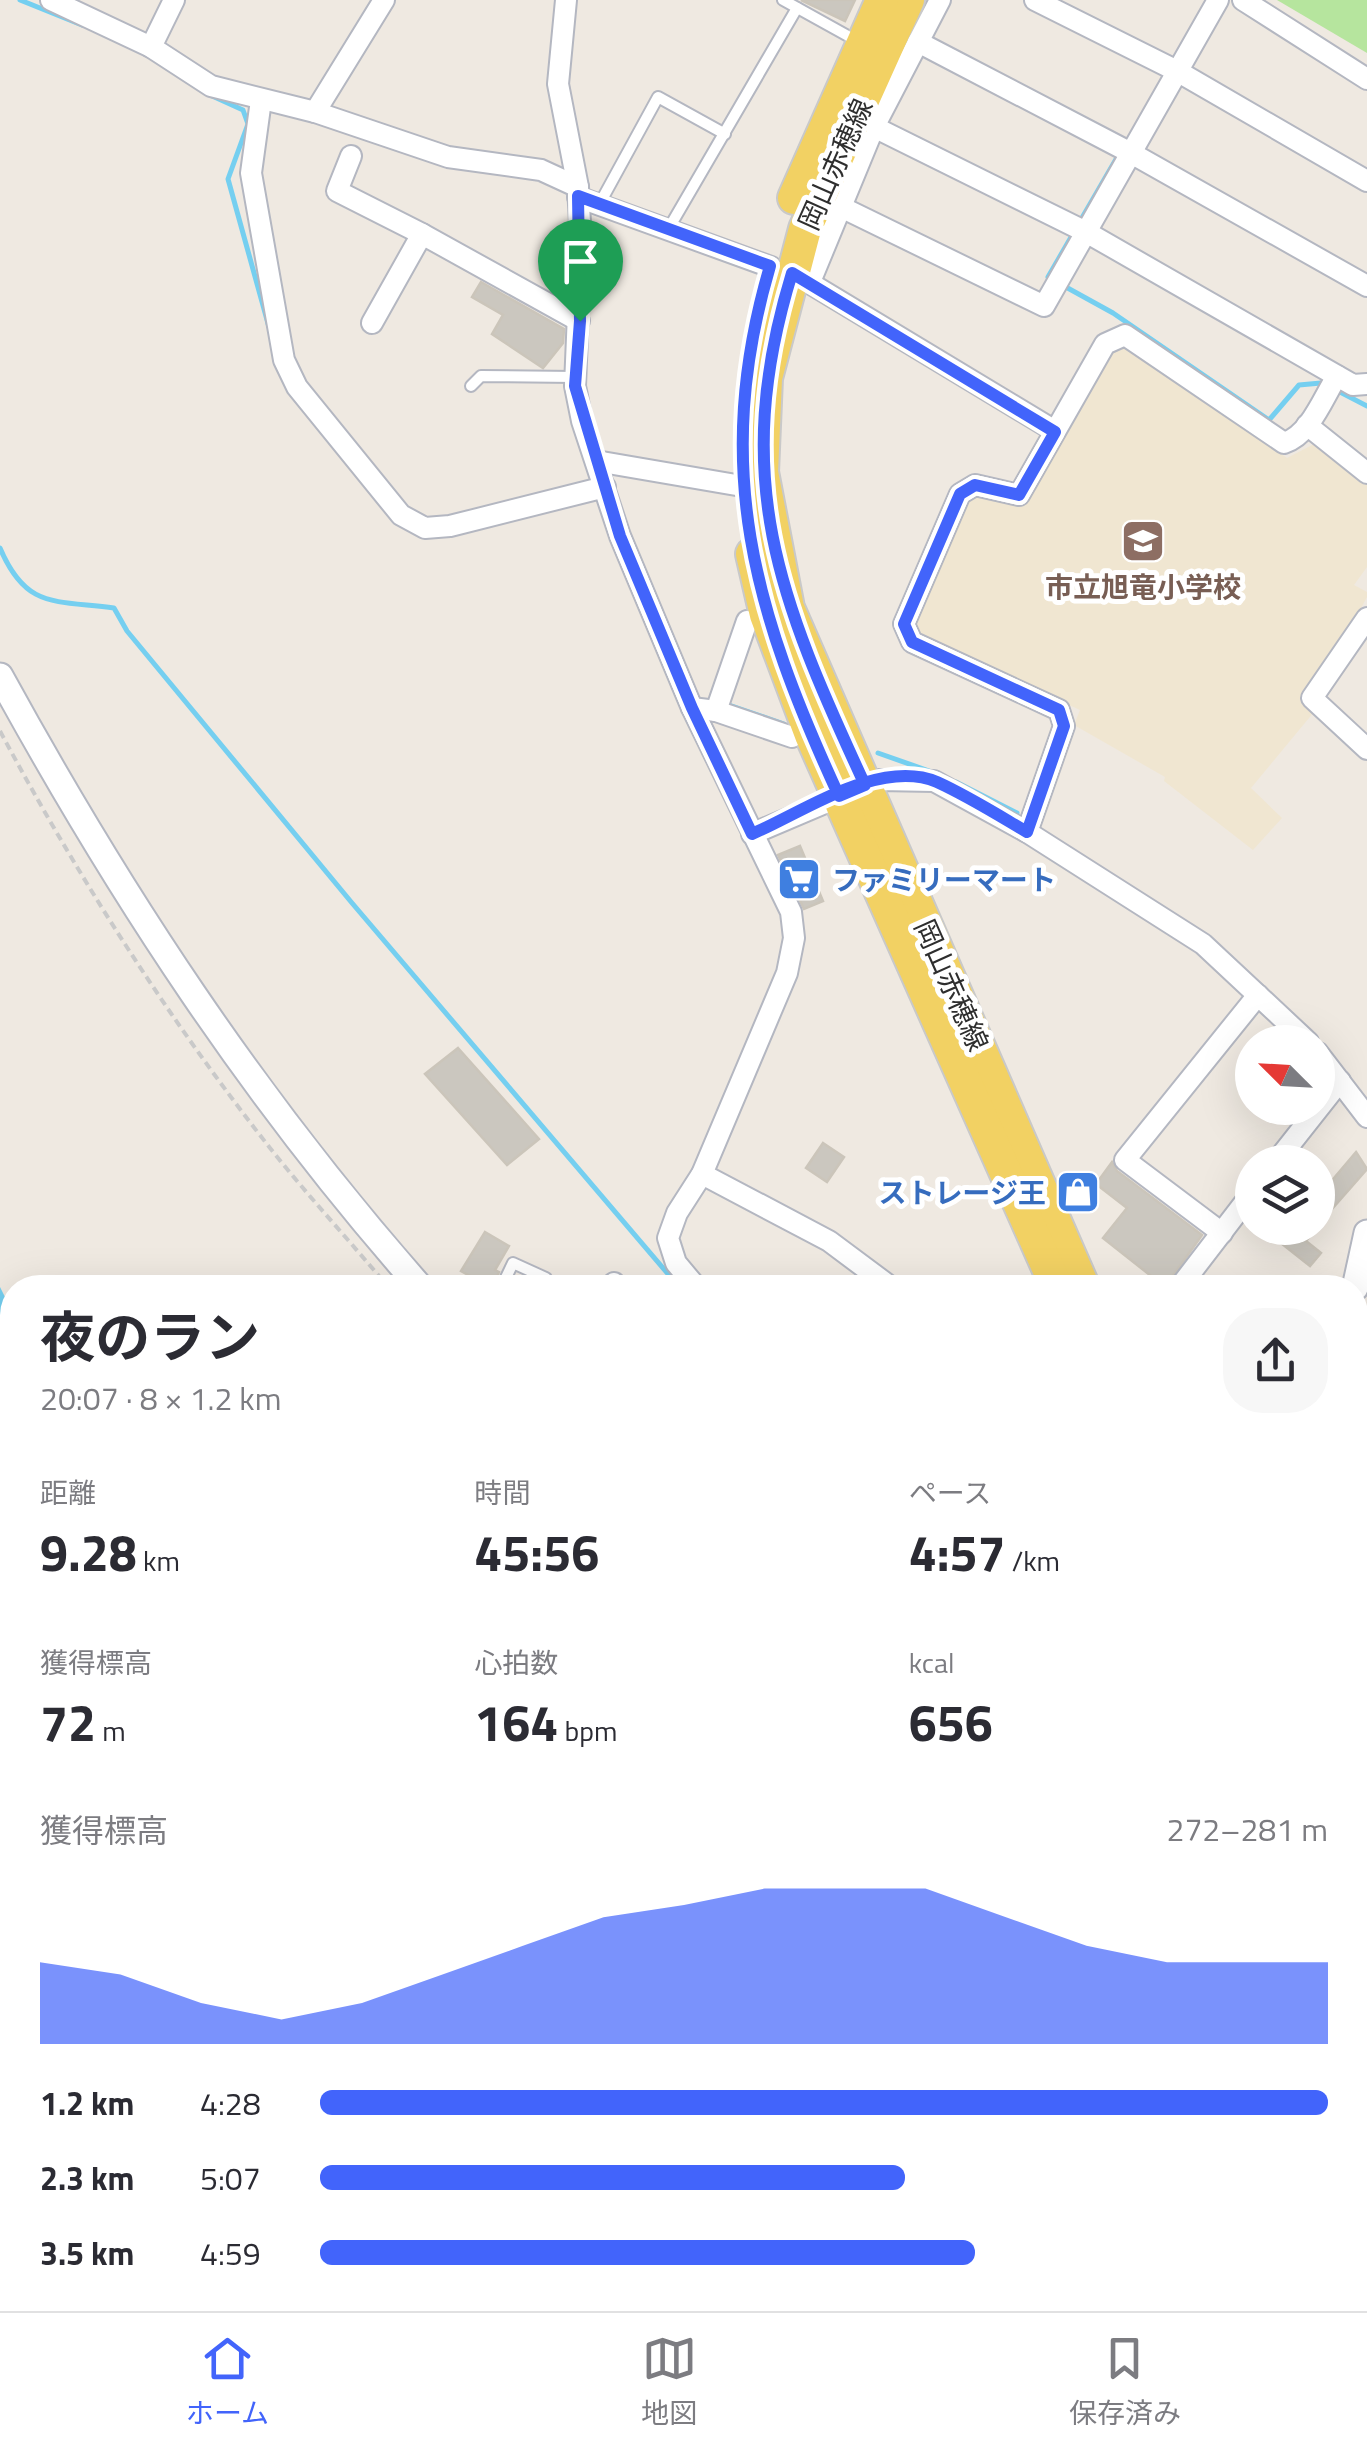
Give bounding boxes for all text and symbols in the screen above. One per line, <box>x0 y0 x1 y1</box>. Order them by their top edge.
street label: 岡山赤穂線 <box>787 91 883 237</box>
pin <box>538 219 623 322</box>
icon: arrive <box>553 234 608 289</box>
school or university icon: 市立旭竜小学校 <box>1120 518 1166 564</box>
place label: 市立旭竜小学校 <box>1045 565 1241 608</box>
supermarket icon: ファミリーマート <box>776 856 822 902</box>
place label: ファミリーマート <box>832 858 1056 901</box>
street label: 岡山赤穂線 <box>904 912 1000 1058</box>
north arrow <box>1235 1025 1335 1125</box>
map controls <box>1235 1025 1335 1245</box>
button: layers <box>1235 1145 1335 1245</box>
shop icon: ストレージ王 <box>1055 1169 1101 1215</box>
place label: ストレージ王 <box>879 1171 1046 1214</box>
text: 夜のラン <box>40 1295 260 1378</box>
button: share <box>1223 1308 1328 1413</box>
text: 20:07 · 8 × 1.2 km <box>40 1374 281 1422</box>
text: 距離 <box>40 1471 96 1514</box>
text: 時間 <box>474 1471 530 1514</box>
text: ペース <box>909 1471 991 1514</box>
text: 9.28 <box>40 1514 137 1590</box>
text: 45:56 <box>474 1514 599 1590</box>
text: 4:57 <box>909 1514 1005 1590</box>
text: km <box>137 1539 180 1582</box>
text: /km <box>1005 1539 1060 1582</box>
text: 獲得標高 <box>40 1641 152 1684</box>
text: 心拍数 <box>474 1641 558 1684</box>
text: kcal <box>909 1641 954 1684</box>
text: 72 <box>40 1684 96 1760</box>
text: 164 <box>474 1684 558 1760</box>
text: 656 <box>909 1684 993 1760</box>
text: m <box>96 1709 126 1752</box>
text: bpm <box>558 1709 617 1752</box>
text: 272–281 m <box>1166 1805 1328 1853</box>
text: 獲得標高 <box>40 1806 168 1854</box>
text: 1.2 km <box>40 2079 134 2127</box>
text: 4:28 <box>200 2079 261 2127</box>
text: 2.3 km <box>40 2154 134 2202</box>
text: 5:07 <box>200 2154 261 2202</box>
text: 3.5 km <box>40 2229 134 2277</box>
text: 4:59 <box>200 2229 261 2277</box>
tab: ホーム <box>186 2331 269 2434</box>
tab: 地図 <box>641 2331 697 2434</box>
tab: 保存済み <box>1069 2331 1181 2434</box>

